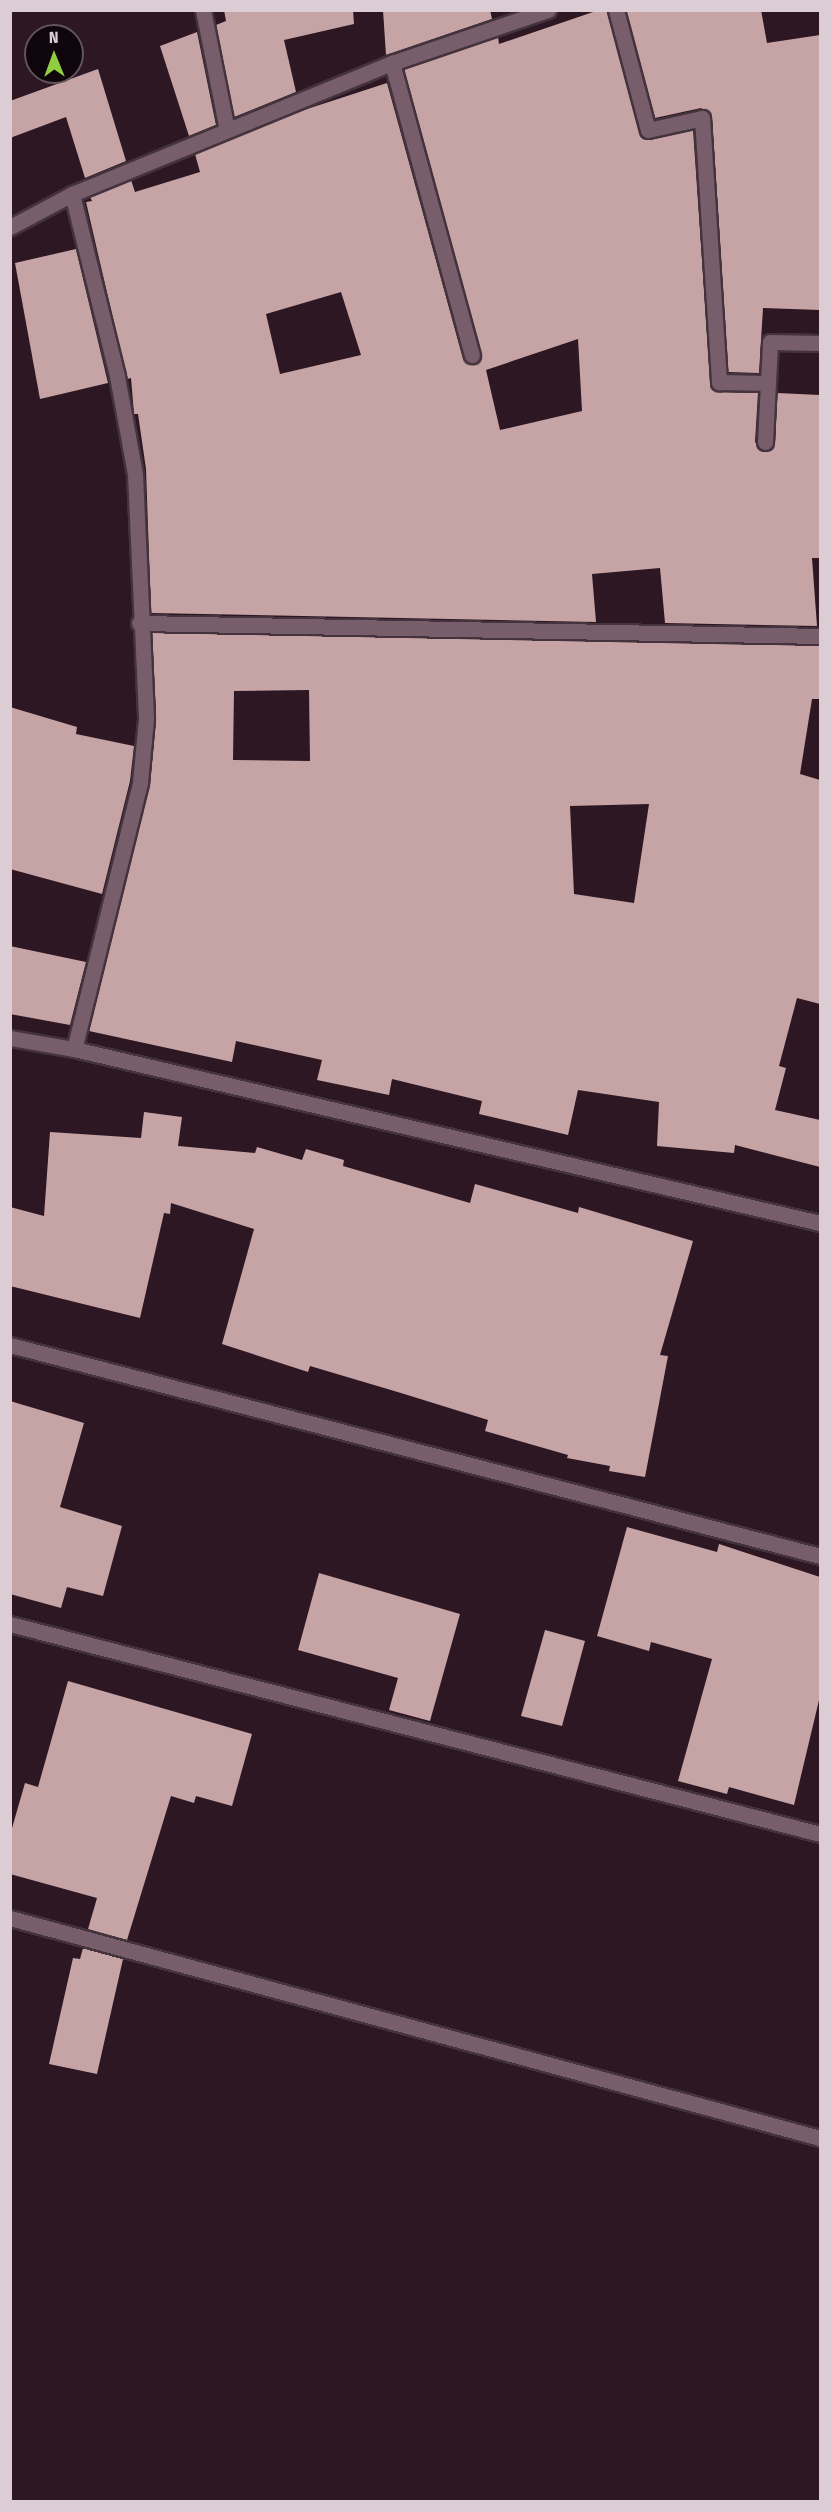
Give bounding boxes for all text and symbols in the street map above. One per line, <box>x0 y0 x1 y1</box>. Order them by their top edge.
north arrow <box>24 24 84 84</box>
text: N <box>49 28 59 47</box>

